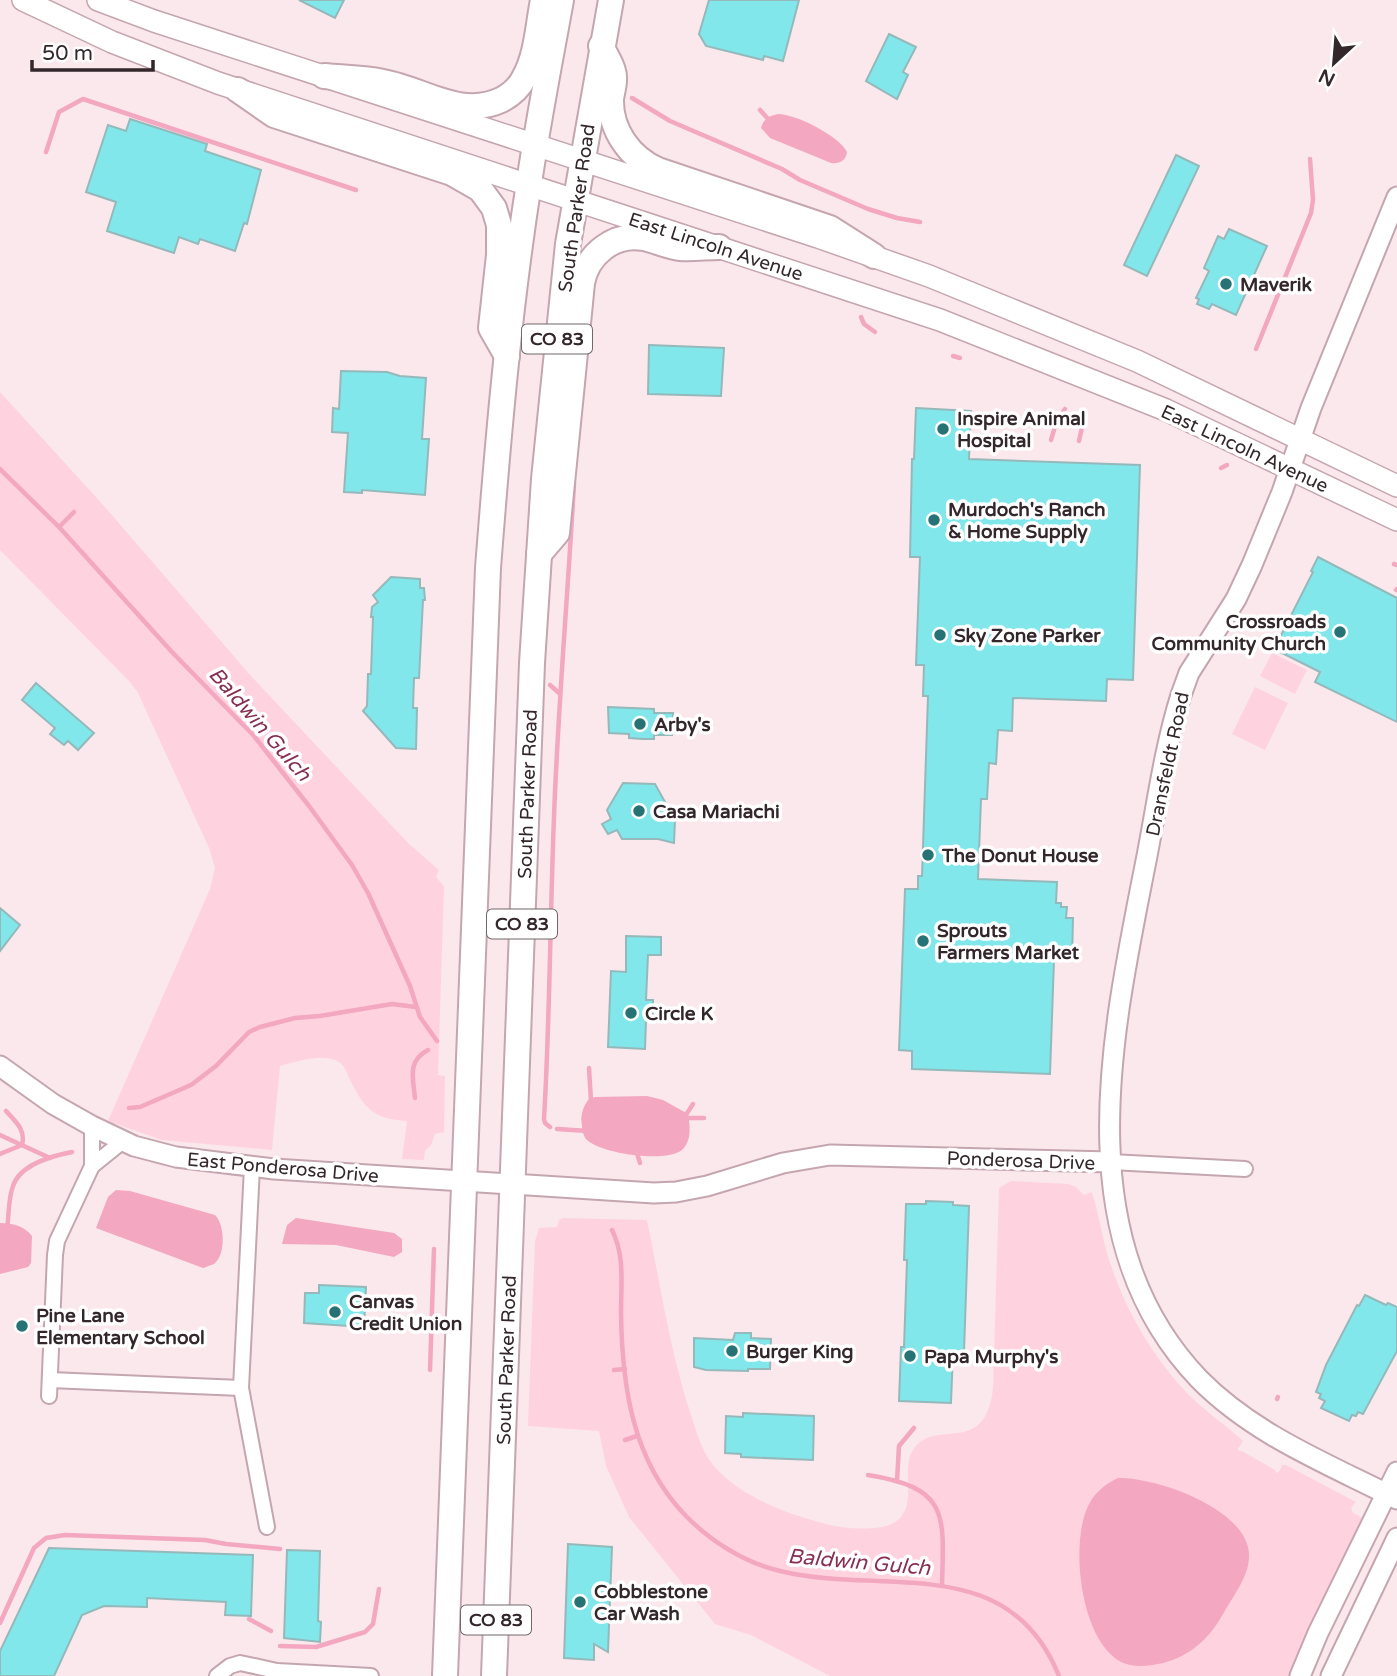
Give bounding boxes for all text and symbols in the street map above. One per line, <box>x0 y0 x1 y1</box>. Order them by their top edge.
scale bar <box>32 28 152 72</box>
north arrow <box>1299 28 1369 98</box>
text: 50 m <box>42 41 93 66</box>
text: N <box>1315 64 1339 91</box>
street label: South Parker Road <box>554 123 600 294</box>
street label: East Lincoln Avenue <box>626 208 806 286</box>
place label: Maverik <box>1240 274 1313 296</box>
marker: Maverik <box>1218 276 1234 292</box>
road number: CO 83 <box>522 324 592 354</box>
street label: East Lincoln Avenue <box>1157 400 1332 497</box>
place label: Inspire Animal Hospital <box>957 408 1086 453</box>
marker: Inspire Animal Hospital <box>935 421 951 437</box>
place label: Murdoch's Ranch & Home Supply <box>948 499 1106 544</box>
marker: Murdoch's Ranch & Home Supply <box>926 512 942 528</box>
place label: Crossroads Community Church <box>1152 611 1326 656</box>
marker: Crossroads Community Church <box>1332 624 1348 640</box>
place label: Sky Zone Parker <box>954 625 1101 648</box>
marker: Sky Zone Parker <box>932 627 948 643</box>
water label: Baldwin Gulch <box>203 662 317 787</box>
street label: Dransfeldt Road <box>1142 690 1194 838</box>
street label: South Parker Road <box>514 709 542 879</box>
place label: Arby's <box>654 714 711 737</box>
marker: Arby's <box>632 716 648 732</box>
place label: Casa Mariachi <box>653 801 780 823</box>
marker: Casa Mariachi <box>631 803 647 819</box>
place label: The Donut House <box>941 845 1099 867</box>
marker: The Donut House <box>920 847 936 863</box>
road number: CO 83 <box>487 909 557 939</box>
place label: Sprouts Farmers Market <box>937 920 1080 964</box>
marker: Sprouts Farmers Market <box>915 933 931 949</box>
place label: Circle K <box>645 1003 713 1025</box>
marker: Circle K <box>623 1005 639 1021</box>
street label: Ponderosa Drive <box>946 1147 1096 1175</box>
street label: East Ponderosa Drive <box>186 1149 380 1187</box>
street label: South Parker Road <box>493 1275 521 1445</box>
place label: Canvas Credit Union <box>349 1291 462 1335</box>
marker: Canvas Credit Union <box>327 1304 343 1320</box>
place label: Pine Lane Elementary School <box>36 1305 205 1350</box>
marker: Pine Lane Elementary School <box>14 1318 30 1334</box>
place label: Burger King <box>746 1341 854 1364</box>
marker: Burger King <box>724 1343 740 1359</box>
place label: Papa Murphy's <box>924 1346 1058 1369</box>
marker: Papa Murphy's <box>902 1348 918 1364</box>
water label: Baldwin Gulch <box>787 1544 932 1581</box>
place label: Cobblestone Car Wash <box>594 1581 708 1625</box>
marker: Cobblestone Car Wash <box>572 1594 588 1610</box>
road number: CO 83 <box>461 1605 531 1634</box>

